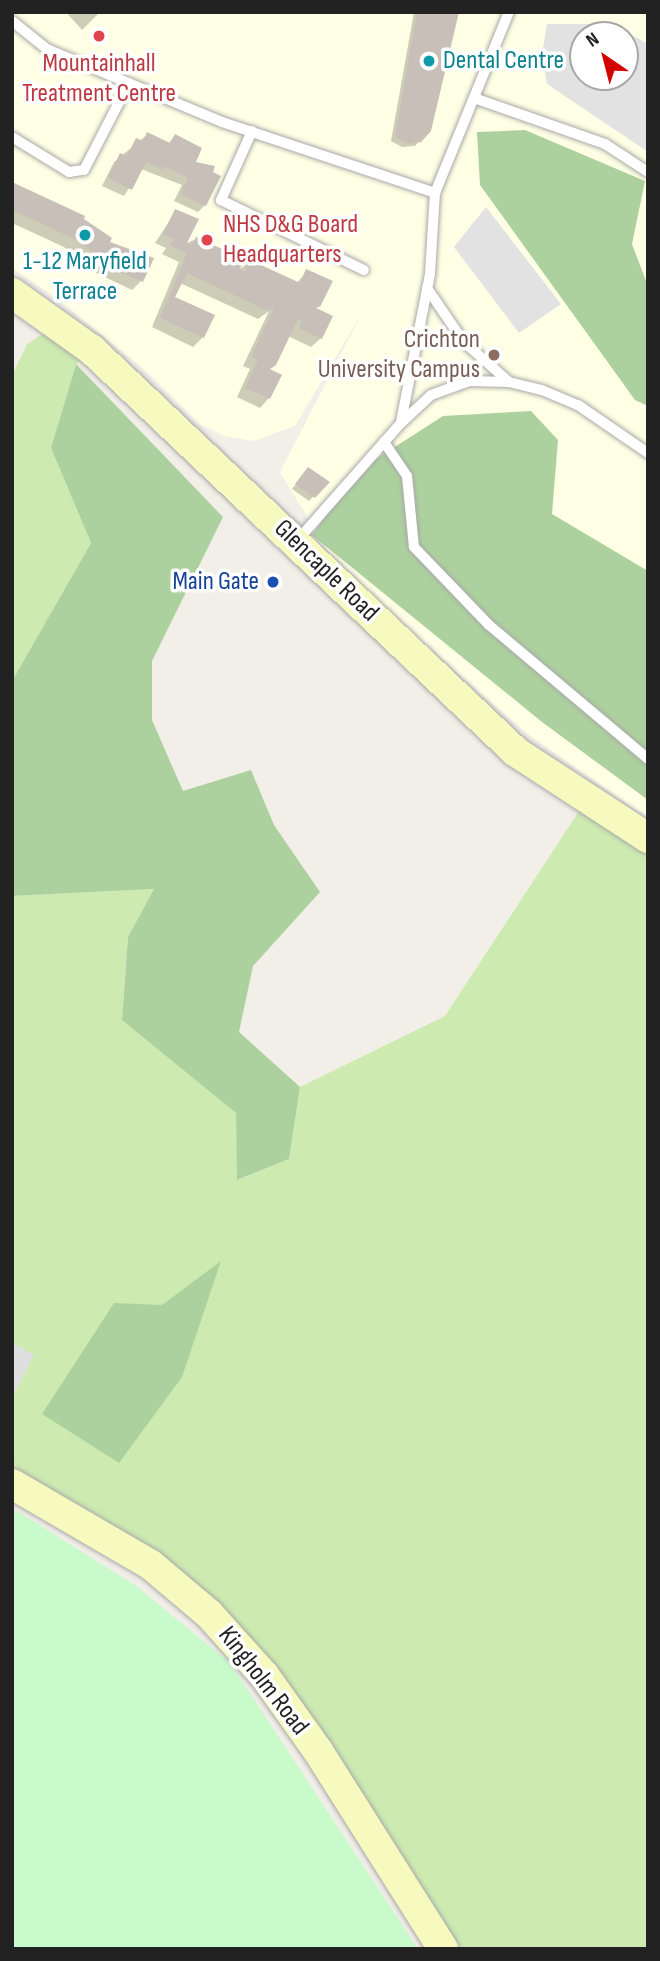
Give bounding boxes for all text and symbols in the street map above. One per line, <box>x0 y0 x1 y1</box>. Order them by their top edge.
north arrow <box>569 21 639 91</box>
marker: Mountainhall Treatment Centre <box>89 26 109 46</box>
text: N <box>582 28 604 52</box>
place label: Dental Centre <box>443 45 564 77</box>
place label: Mountainhall Treatment Centre <box>22 48 176 110</box>
marker: Dental Centre <box>421 53 437 69</box>
place label: NHS D&G Board Headquarters <box>223 209 358 270</box>
marker: 1-12 Maryfield Terrace <box>77 227 93 243</box>
marker: NHS D&G Board Headquarters <box>197 230 217 250</box>
place label: 1-12 Maryfield Terrace <box>23 246 147 308</box>
place label: Crichton University Campus <box>318 324 480 386</box>
marker: Crichton University Campus <box>486 347 502 363</box>
street label: Glencaple Road <box>267 514 385 628</box>
place label: Main Gate <box>172 566 259 598</box>
marker: Main Gate <box>265 574 281 590</box>
street label: Kingholm Road <box>211 1621 315 1741</box>

